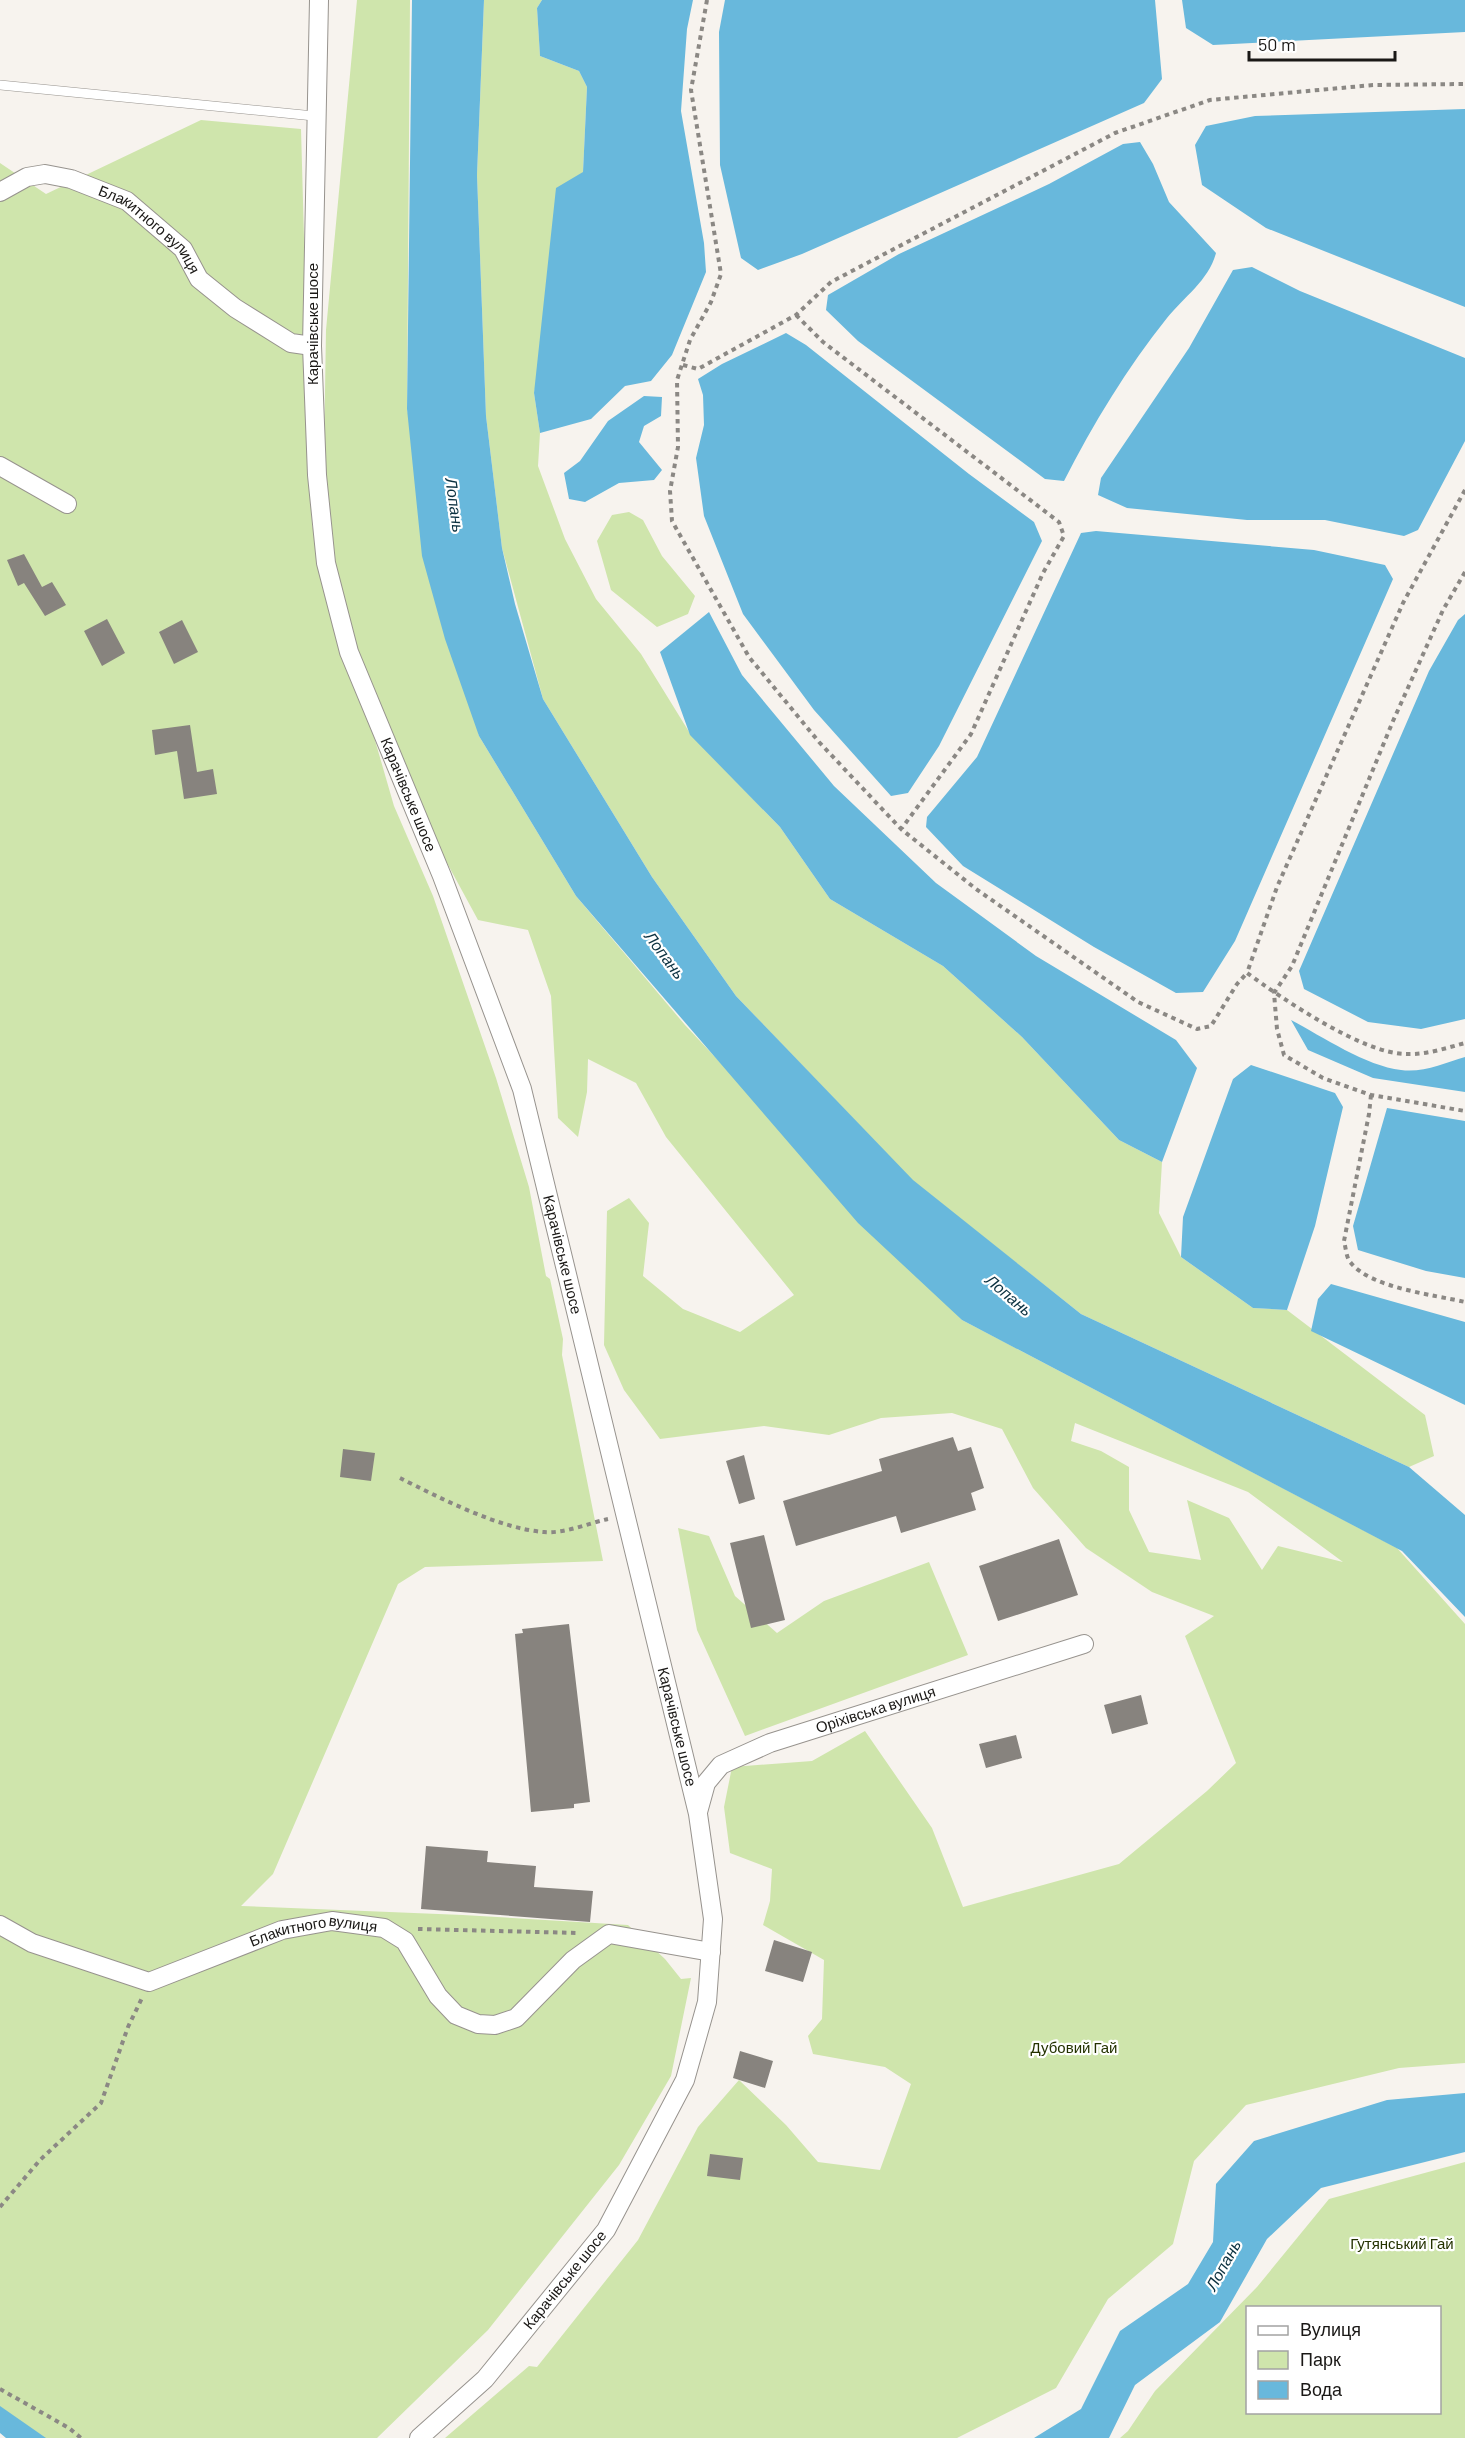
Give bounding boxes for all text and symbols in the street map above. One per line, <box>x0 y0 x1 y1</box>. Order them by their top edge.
scale bar <box>1249 24 1394 62</box>
text: 50 m <box>1258 33 1296 55</box>
street label: Блакитного вулиця <box>96 181 204 276</box>
street label: Карачівське шосе <box>303 263 321 385</box>
water label: Лопань <box>442 475 469 533</box>
street label: Карачівське шосе <box>377 734 441 854</box>
water label: Лопань <box>641 926 689 982</box>
street label: Карачівське шосе <box>540 1193 586 1316</box>
water label: Лопань <box>981 1269 1036 1320</box>
street label: Карачівське шосе <box>655 1665 701 1788</box>
street label: Оріхівська вулиця <box>813 1681 937 1736</box>
street label: Блакитного вулиця <box>247 1911 379 1950</box>
park label: Дубовий Гай <box>1031 2038 1117 2056</box>
street label: Карачівське шосе <box>519 2226 610 2332</box>
park label: Гутянський Гай <box>1350 2234 1454 2252</box>
water label: Лопань <box>1200 2236 1244 2294</box>
legend <box>1246 2306 1441 2414</box>
text: Вулиця <box>1300 2318 1361 2340</box>
text: Парк <box>1300 2348 1341 2370</box>
text: Вода <box>1300 2378 1343 2400</box>

